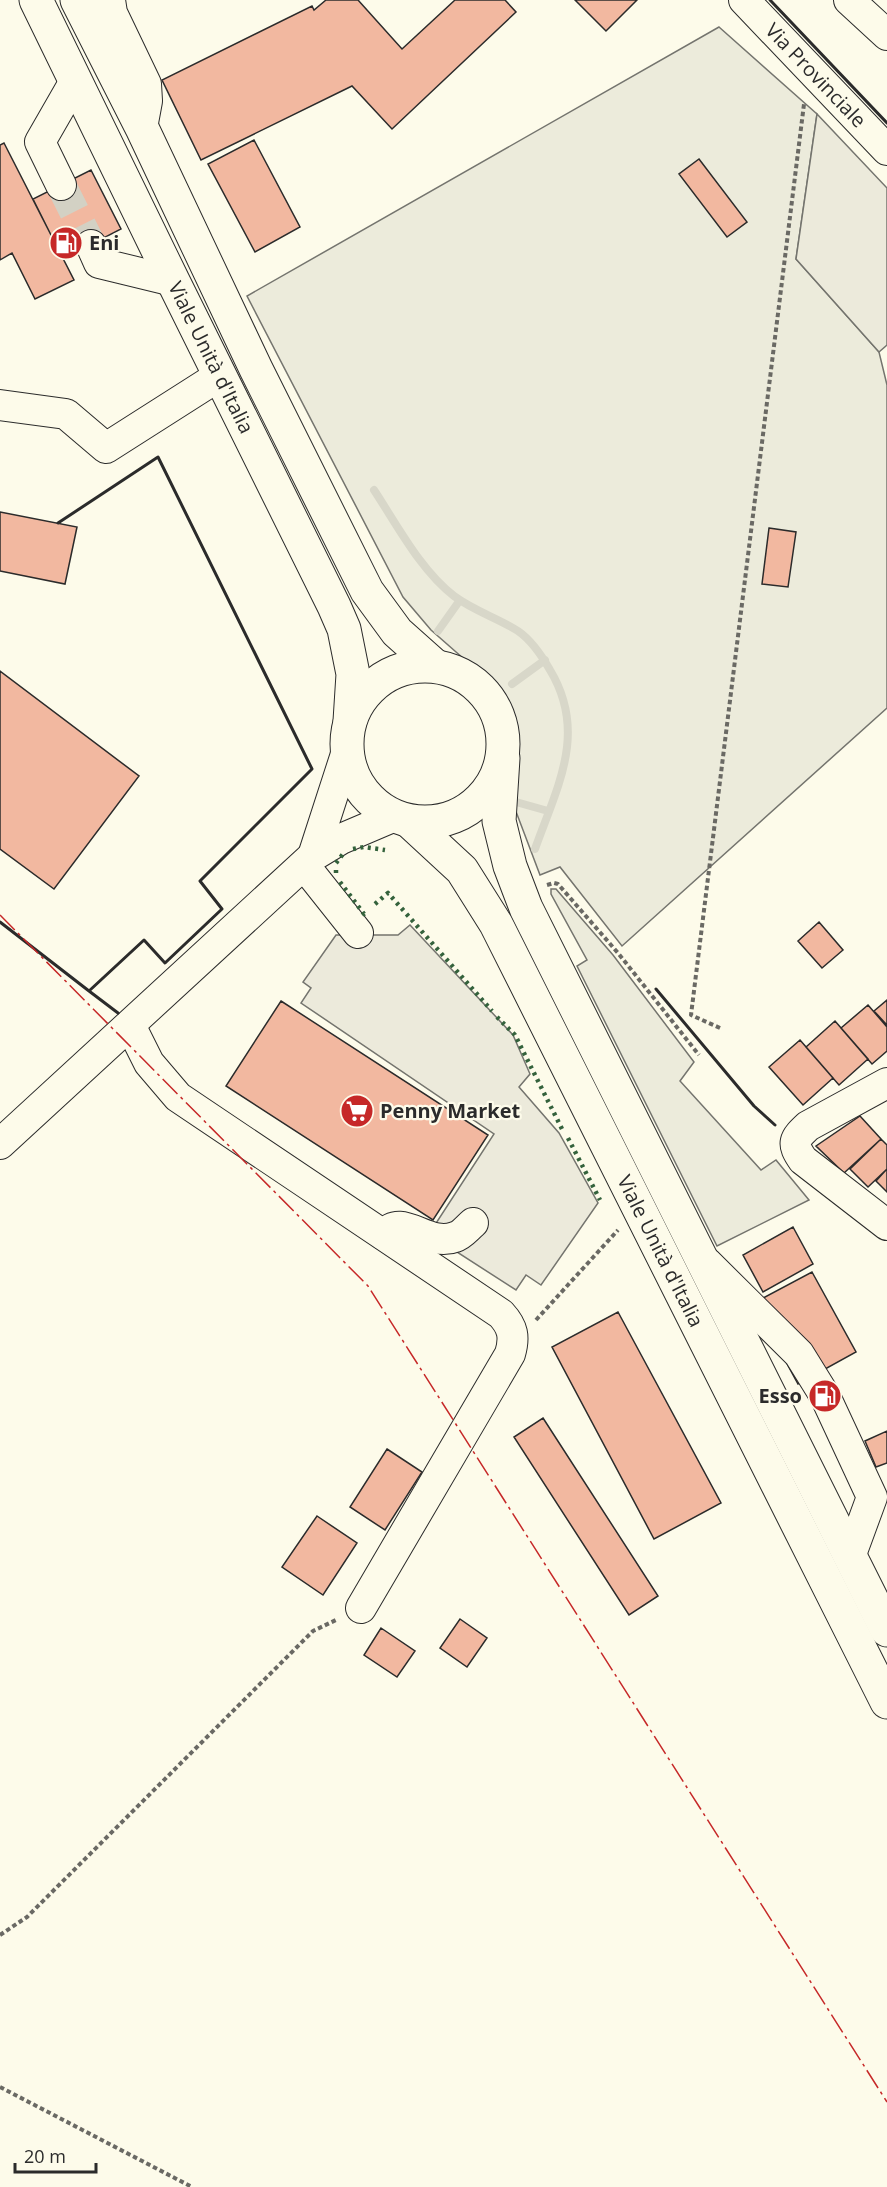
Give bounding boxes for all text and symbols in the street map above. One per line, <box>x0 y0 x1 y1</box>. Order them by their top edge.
street label: Via Provinciale <box>760 17 872 133</box>
fuel station icon: Eni <box>48 225 84 261</box>
place label: Eni <box>89 229 119 256</box>
street label: Viale Unità d'Italia <box>162 277 260 438</box>
supermarket icon: Penny Market <box>339 1093 375 1129</box>
place label: Penny Market <box>380 1097 520 1124</box>
street label: Viale Unità d'Italia <box>611 1170 710 1331</box>
fuel station icon: Esso <box>807 1378 843 1414</box>
place label: Esso <box>759 1382 802 1409</box>
scale bar <box>15 2136 96 2174</box>
text: 20 m <box>24 2144 66 2168</box>

